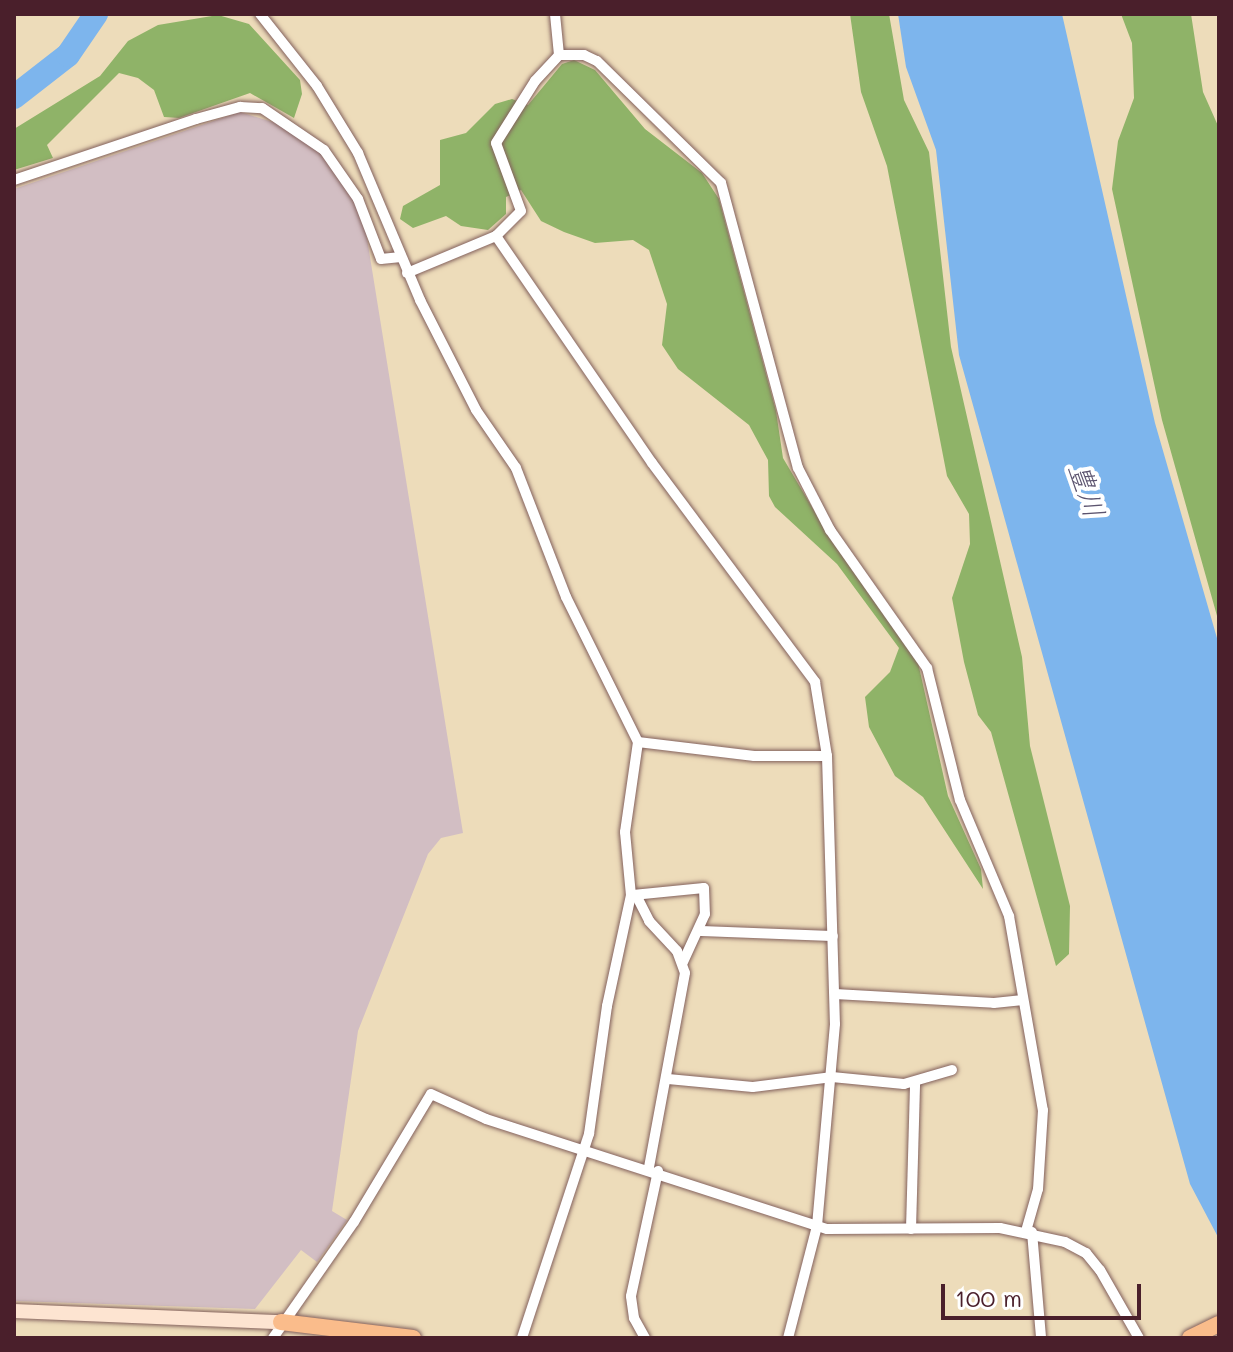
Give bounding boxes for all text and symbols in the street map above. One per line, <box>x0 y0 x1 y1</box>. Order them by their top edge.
water label: 豊川 <box>1063 458 1113 522</box>
scale bar <box>945 1268 1145 1318</box>
text: 100 m <box>955 1282 1022 1313</box>

